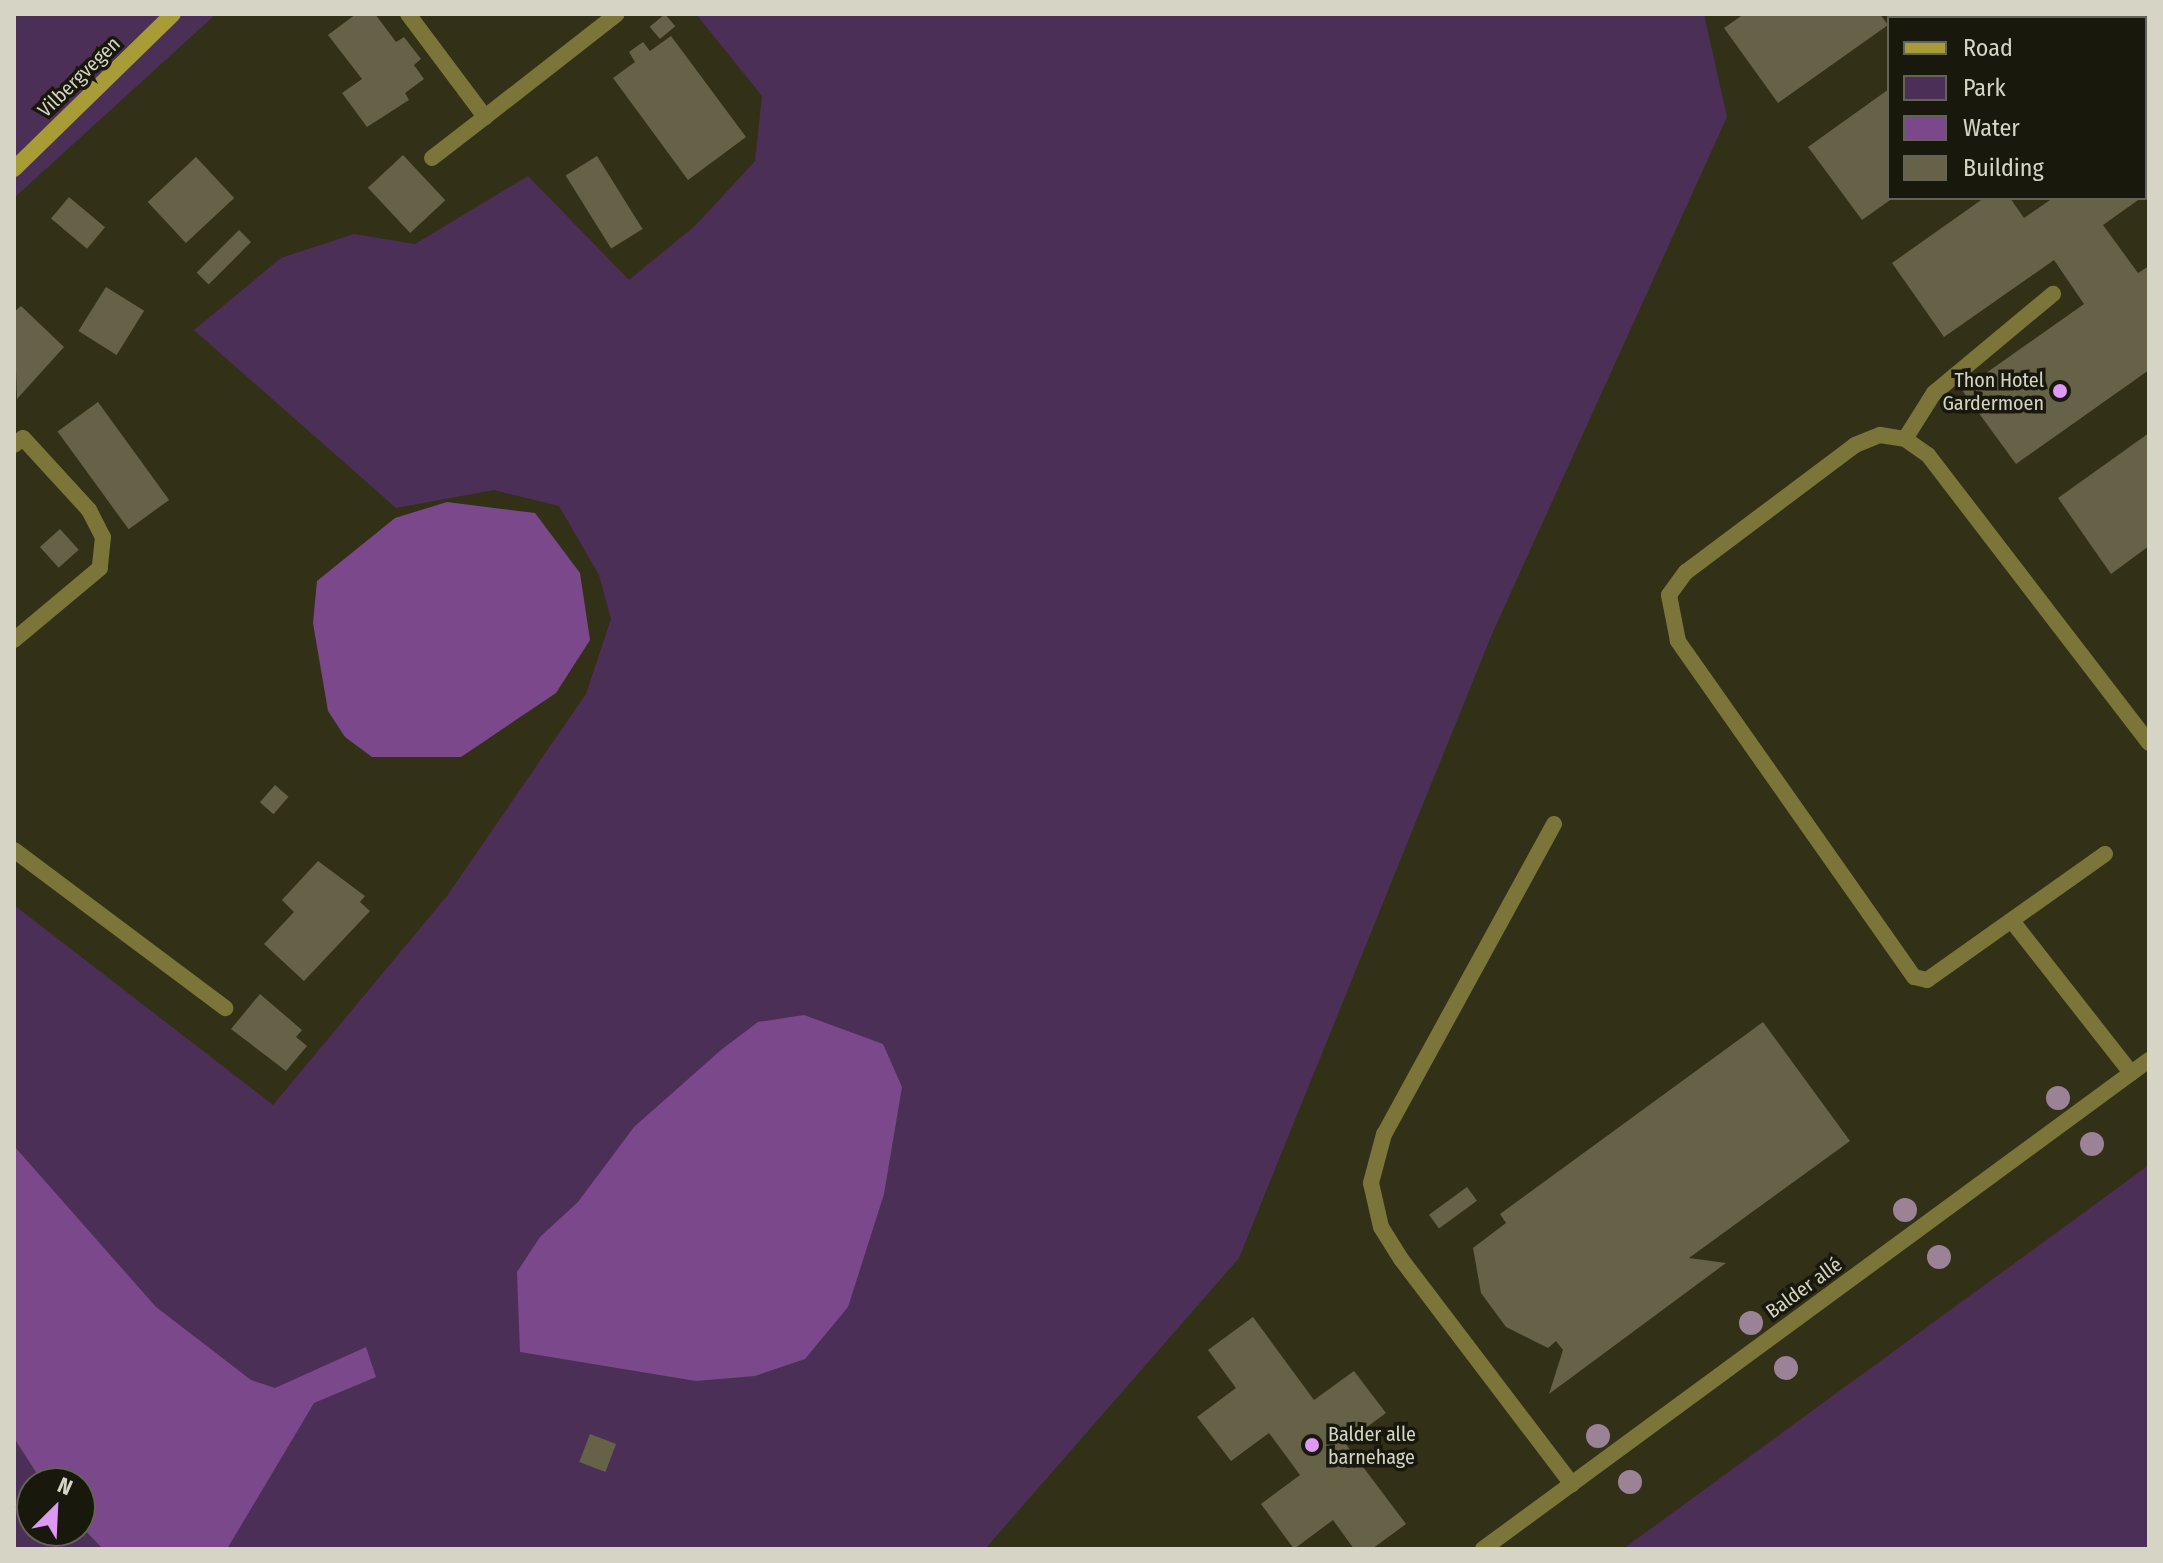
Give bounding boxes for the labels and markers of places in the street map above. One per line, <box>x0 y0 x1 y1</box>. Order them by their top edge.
place label: Thon Hotel Gardermoen <box>1942 368 2044 415</box>
marker: Thon Hotel Gardermoen <box>2051 382 2069 400</box>
place label: Balder alle barnehage <box>1328 1422 1416 1469</box>
marker: Balder alle barnehage <box>1303 1436 1321 1454</box>

